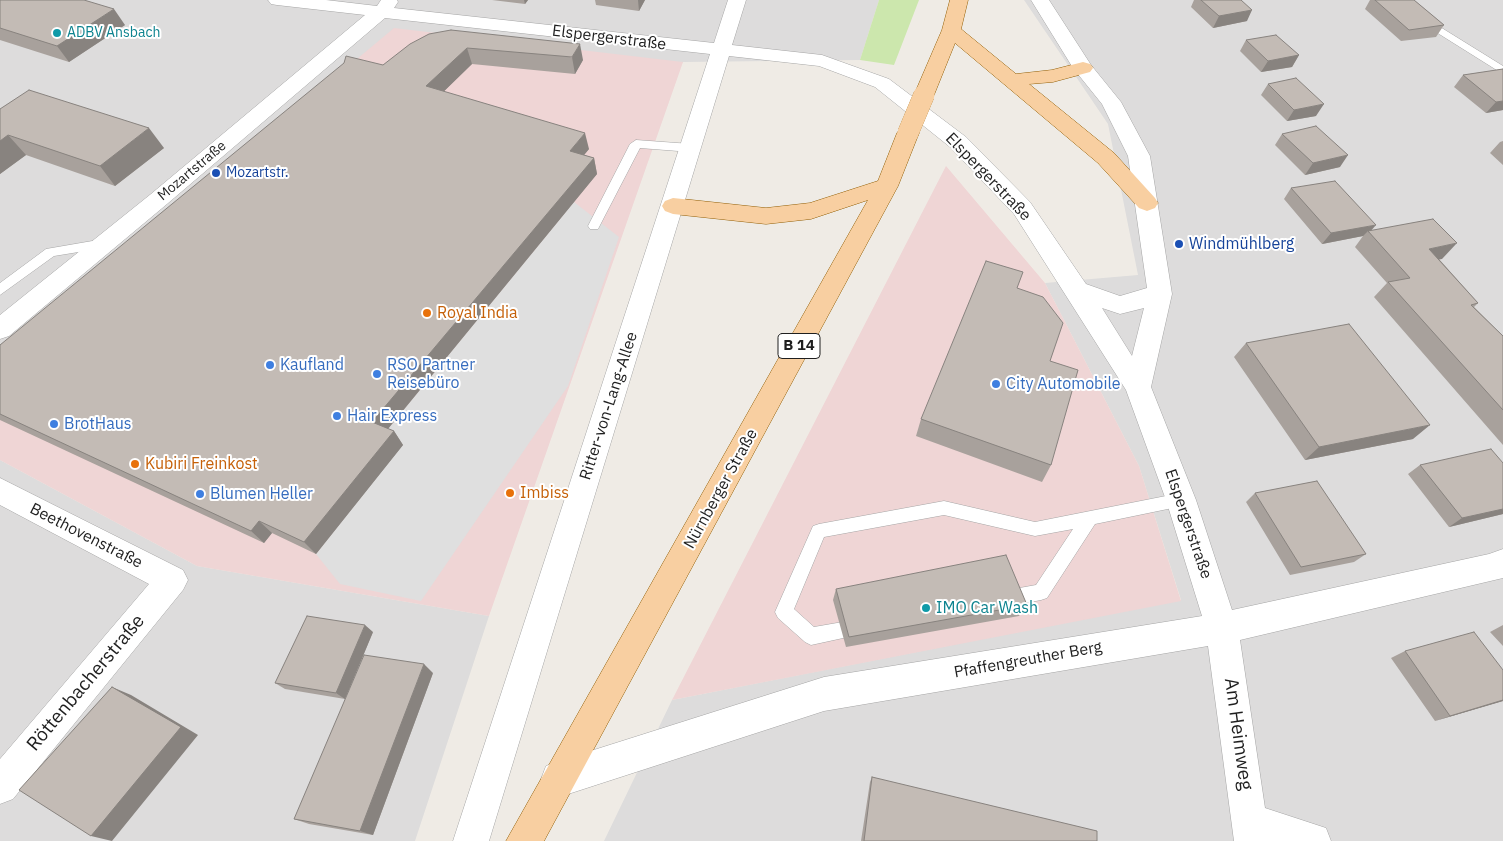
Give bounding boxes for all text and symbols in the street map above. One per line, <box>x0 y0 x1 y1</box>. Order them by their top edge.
street label: Elspergerstraße <box>551 21 667 55</box>
place label: ADBV Ansbach <box>67 25 160 41</box>
marker: ADBV Ansbach <box>51 27 63 39</box>
street label: Elspergerstraße <box>941 129 1035 225</box>
street label: Mozartstraße <box>154 138 230 204</box>
place label: Mozartstr. <box>226 165 289 181</box>
marker: Mozartstr. <box>210 167 222 179</box>
place label: Windmühlberg <box>1189 234 1294 254</box>
marker: Windmühlberg <box>1173 238 1185 250</box>
place label: Royal India <box>437 303 518 323</box>
marker: Royal India <box>421 307 433 319</box>
street label: Ritter-von-Lang-Allee <box>576 330 642 482</box>
road number: B 14 <box>778 334 820 358</box>
place label: Kaufland <box>280 355 344 375</box>
place label: RSO Partner Reisebüro <box>387 355 475 393</box>
marker: Kaufland <box>264 359 276 371</box>
marker: RSO Partner Reisebüro <box>371 368 383 380</box>
place label: City Automobile <box>1006 374 1121 394</box>
marker: City Automobile <box>990 378 1002 390</box>
place label: Hair Express <box>347 406 437 426</box>
marker: Hair Express <box>331 410 343 422</box>
place label: BrotHaus <box>64 414 132 434</box>
marker: BrotHaus <box>48 418 60 430</box>
street label: Nürnberger Straße <box>680 426 762 552</box>
place label: Kubiri Freinkost <box>145 454 258 474</box>
marker: Kubiri Freinkost <box>129 458 141 470</box>
street label: Elspergerstraße <box>1160 467 1216 581</box>
place label: Imbiss <box>520 483 569 503</box>
place label: Blumen Heller <box>210 484 313 504</box>
marker: Imbiss <box>504 487 516 499</box>
marker: Blumen Heller <box>194 488 206 500</box>
street label: Beethovenstraße <box>26 499 146 573</box>
place label: IMO Car Wash <box>936 598 1038 618</box>
marker: IMO Car Wash <box>920 602 932 614</box>
street label: Röttenbacherstraße <box>22 610 150 756</box>
street label: Pfaffengreuther Berg <box>952 638 1104 682</box>
street label: Am Heimweg <box>1219 676 1257 792</box>

